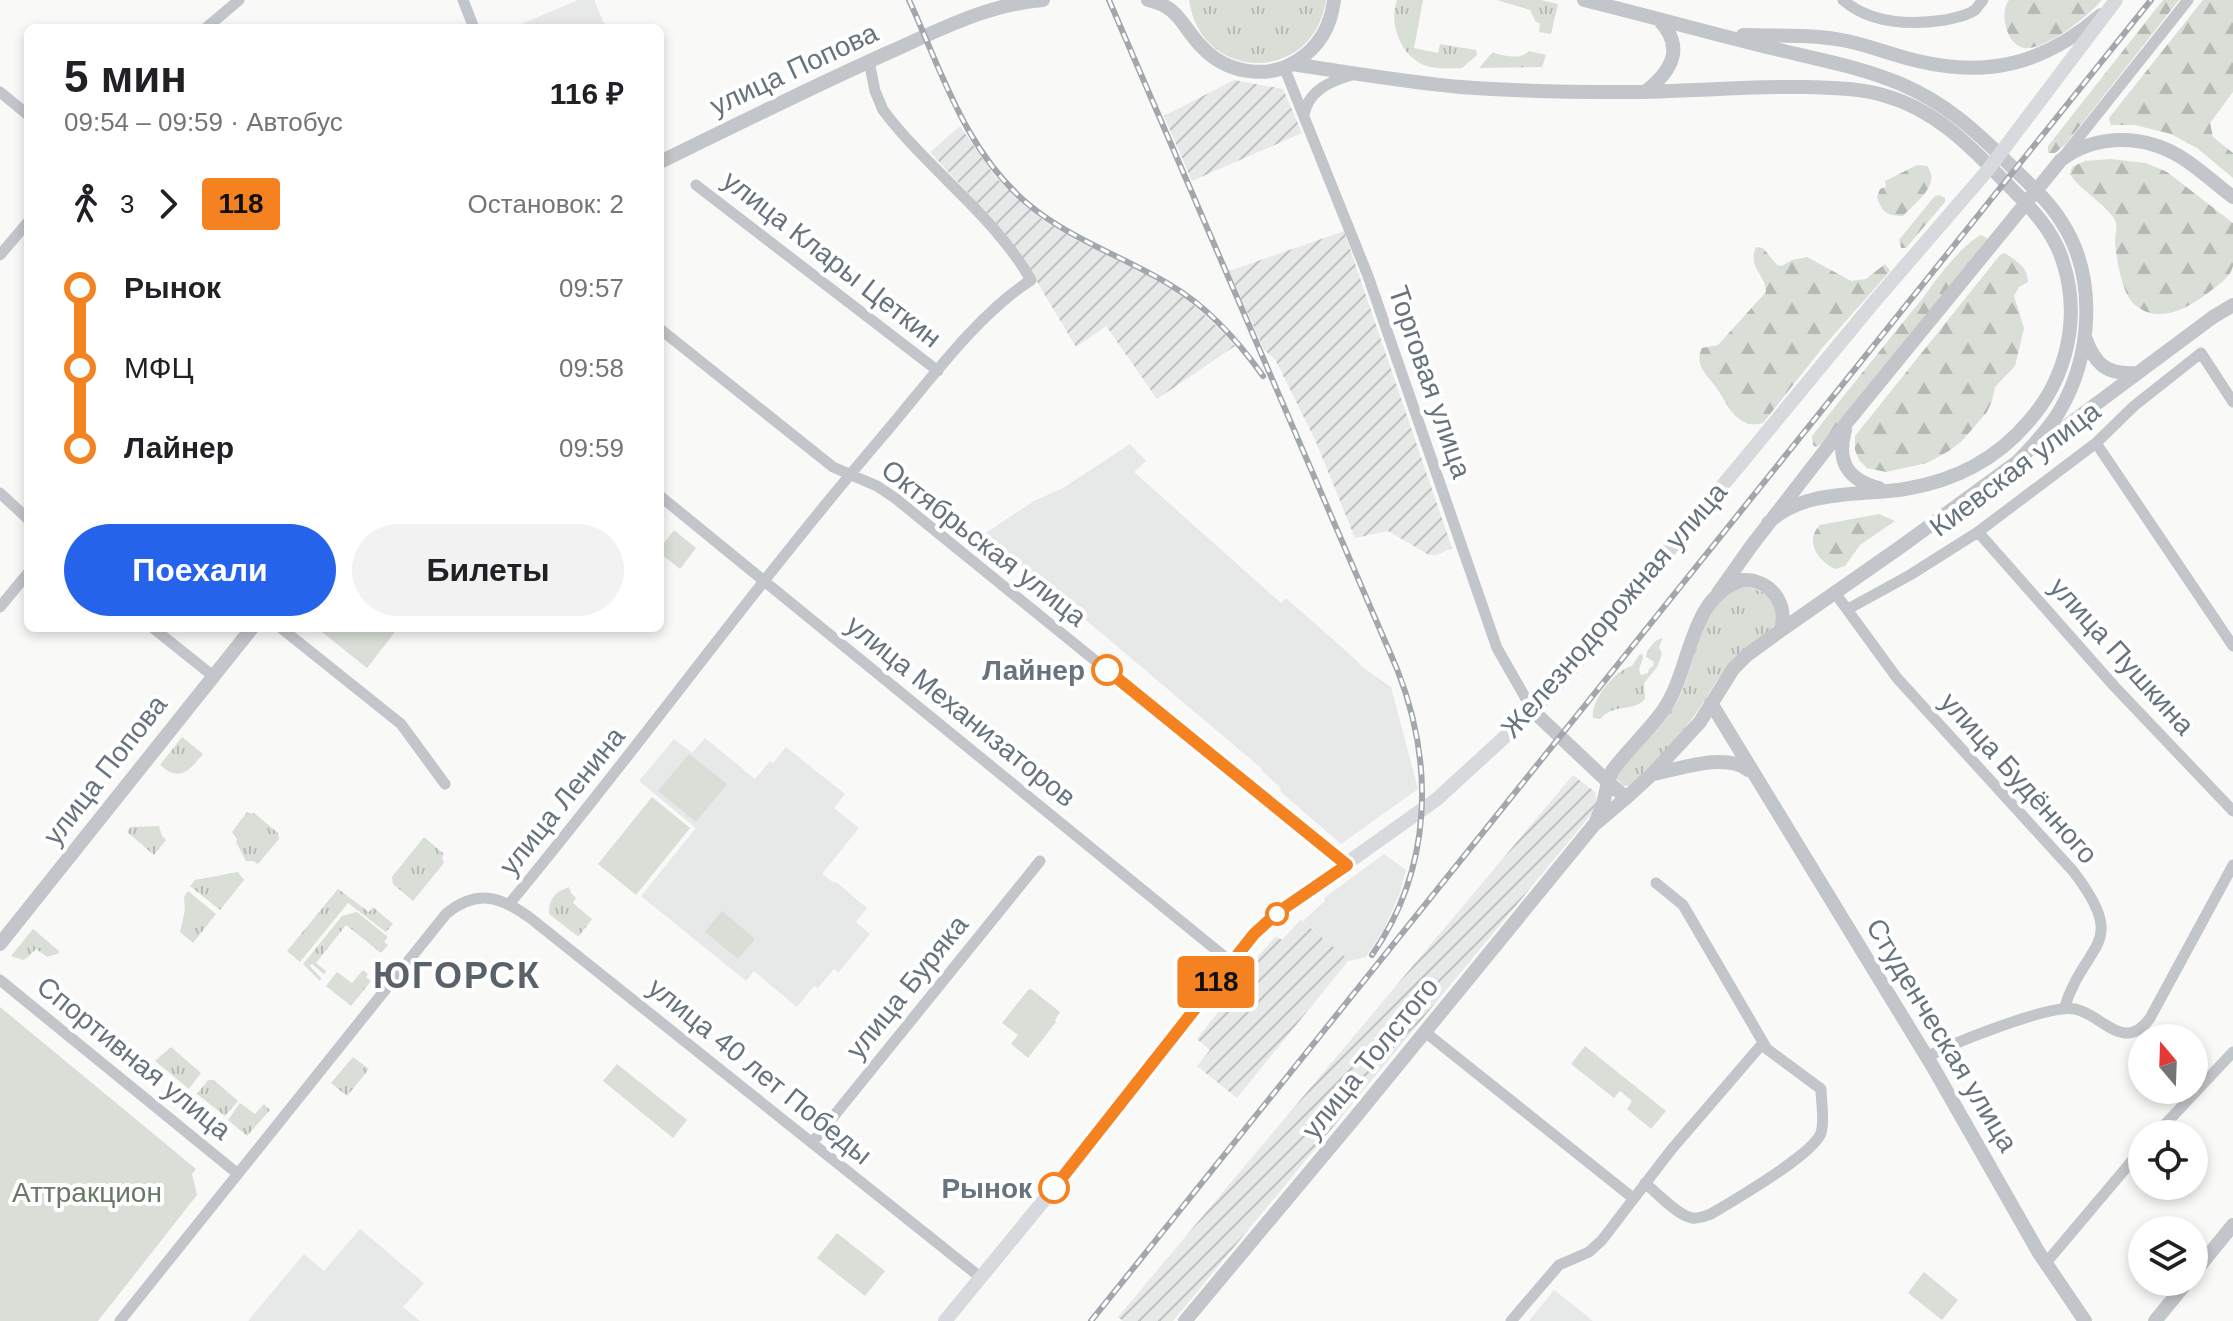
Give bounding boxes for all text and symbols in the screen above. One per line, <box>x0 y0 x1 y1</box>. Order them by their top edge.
street label: улица Попова <box>705 16 883 121</box>
text: 5 мин <box>64 52 187 101</box>
text: 116 ₽ <box>550 77 624 110</box>
text: 09:54 – 09:59 · Автобус <box>64 107 343 137</box>
street label: улица Клары Цеткин <box>717 164 947 354</box>
icon: walk <box>64 182 108 226</box>
icon: forward <box>146 182 190 226</box>
text: 118 <box>218 188 264 219</box>
text: 3 <box>120 189 134 219</box>
text: Остановок: 2 <box>468 189 624 219</box>
text: Рынок <box>124 271 221 304</box>
text: 09:57 <box>559 273 624 303</box>
street label: Торговая улица <box>1383 282 1478 483</box>
text: МФЦ <box>124 351 194 384</box>
text: 09:58 <box>559 353 624 383</box>
street label: Киевская улица <box>1924 395 2106 543</box>
text: Лайнер <box>124 431 234 464</box>
text: 09:59 <box>559 433 624 463</box>
street label: Октябрьская улица <box>876 454 1093 633</box>
street label: Железнодорожная улица <box>1495 476 1733 744</box>
button: Поехали <box>64 524 336 616</box>
button: Билеты <box>352 524 624 616</box>
street label: улица Пушкина <box>2043 571 2201 741</box>
street label: улица Механизаторов <box>840 609 1082 813</box>
place label: Лайнер <box>982 655 1085 686</box>
marker: Лайнер <box>1092 655 1122 685</box>
street label: улица Будённого <box>1934 686 2104 870</box>
street label: улица Попова <box>37 689 173 851</box>
street label: улица Ленина <box>493 721 631 881</box>
unlabelled marker <box>1266 903 1288 925</box>
street label: улица Буряка <box>840 909 974 1065</box>
street label: Студенческая улица <box>1860 913 2024 1157</box>
district label: ЮГОРСК <box>373 955 541 996</box>
line badge: 118 <box>1170 956 1262 1008</box>
text: 118 <box>1193 966 1239 997</box>
street label: Спортивная улица <box>31 970 237 1146</box>
street label: улица 40 лет Победы <box>642 971 878 1171</box>
street label: улица Толстого <box>1296 971 1444 1145</box>
north arrow <box>2128 1024 2208 1104</box>
map controls <box>2128 1024 2208 1296</box>
button: locate <box>2128 1120 2208 1200</box>
place label: Рынок <box>941 1173 1033 1204</box>
marker: Рынок <box>1039 1173 1069 1203</box>
park label: Аттракцион <box>12 1177 162 1208</box>
button: layers <box>2128 1216 2208 1296</box>

